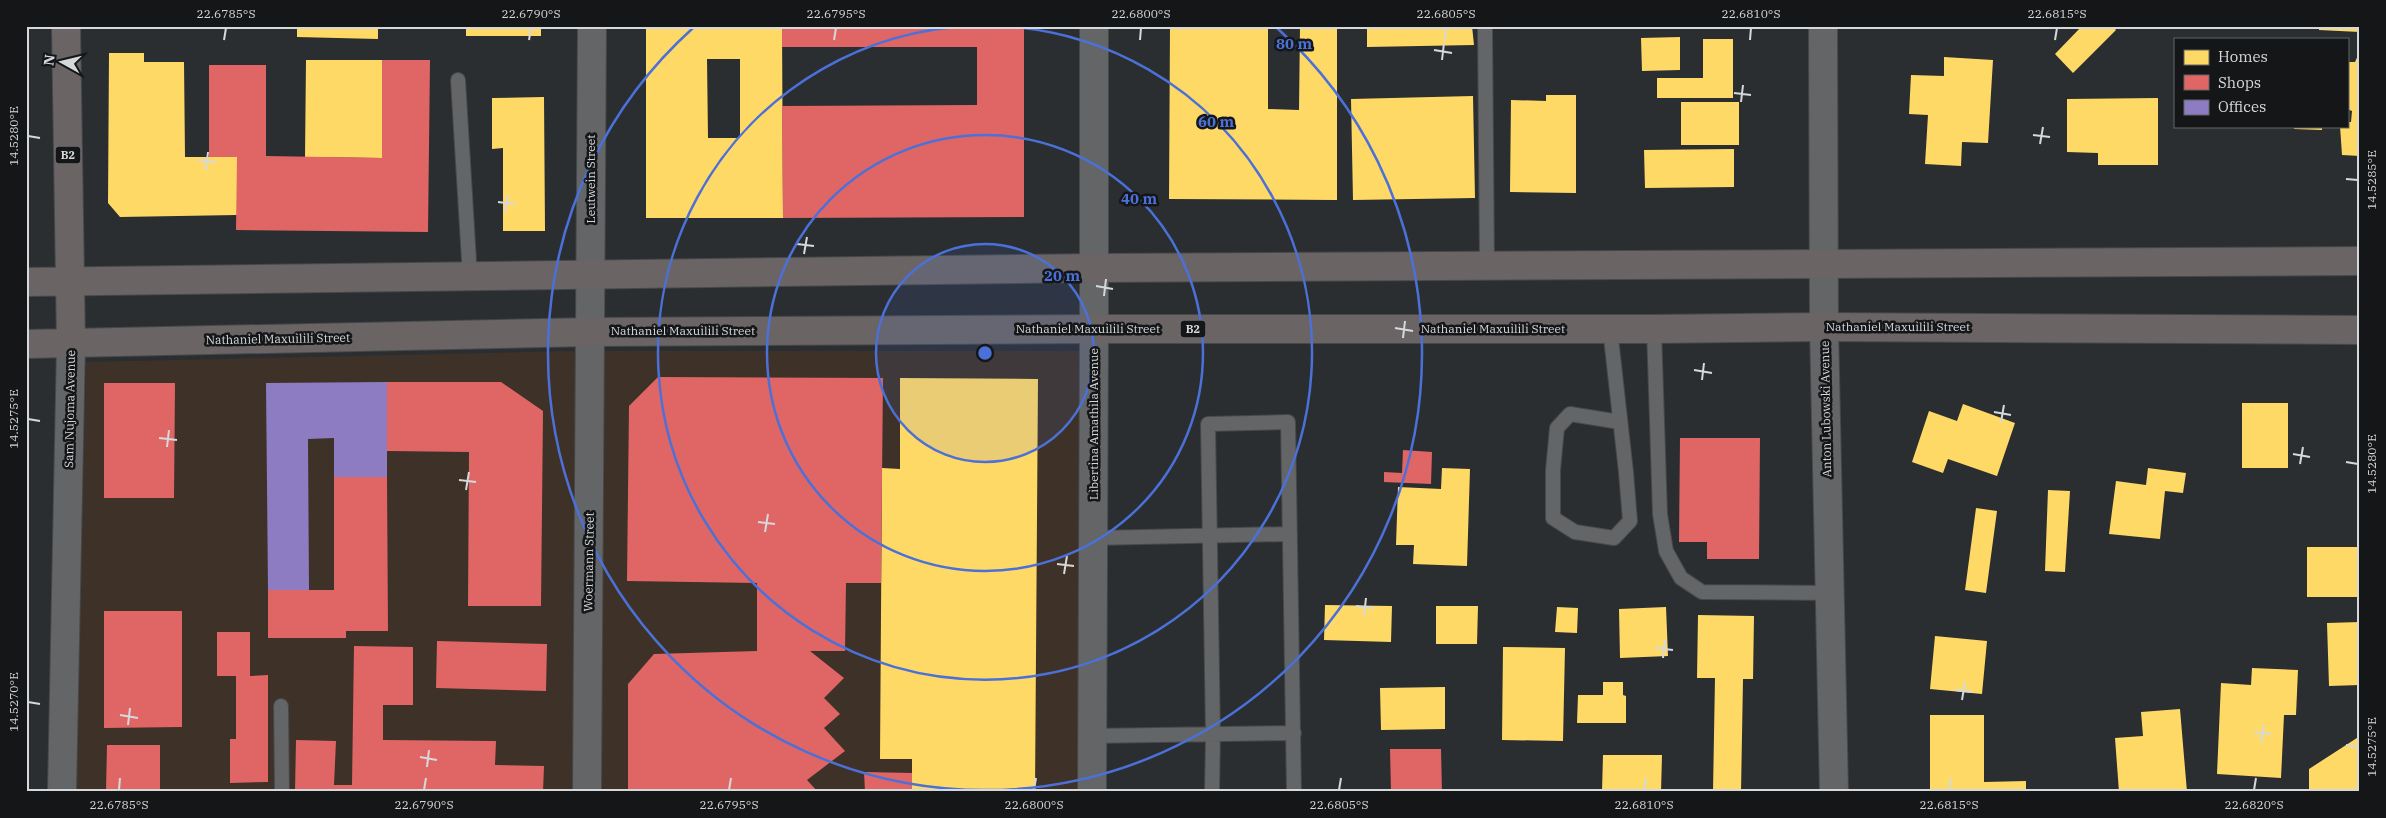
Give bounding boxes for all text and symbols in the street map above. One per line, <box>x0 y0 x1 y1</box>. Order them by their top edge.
text: 22.6785°S <box>196 6 256 21</box>
text: 22.6790°S <box>501 6 561 21</box>
text: 22.6795°S <box>806 6 866 21</box>
text: 22.6800°S <box>1111 6 1171 21</box>
text: 22.6805°S <box>1416 6 1476 21</box>
text: 22.6810°S <box>1721 6 1781 21</box>
text: 22.6815°S <box>2027 6 2087 21</box>
text: 80 m <box>1276 34 1312 53</box>
north arrow <box>38 38 88 88</box>
legend <box>2174 38 2348 128</box>
text: Homes <box>2218 47 2268 66</box>
text: N <box>39 53 59 67</box>
text: Shops <box>2218 73 2261 92</box>
text: Offices <box>2218 97 2266 116</box>
text: 14.5280°E <box>6 106 21 166</box>
text: 60 m <box>1198 112 1234 131</box>
street label: Leutwein Street <box>583 135 598 223</box>
road number: B2 <box>56 146 80 164</box>
text: 14.5285°E <box>2364 150 2379 210</box>
text: 40 m <box>1121 189 1157 208</box>
text: 20 m <box>1044 266 1080 285</box>
street label: Nathaniel Maxuilili Street <box>1826 319 1970 334</box>
road number: B2 <box>1180 320 1206 338</box>
street label: Nathaniel Maxuilili Street <box>1016 321 1160 336</box>
street label: Nathaniel Maxuilili Street <box>1421 321 1565 336</box>
street label: Nathaniel Maxuilili Street <box>611 323 755 338</box>
street label: Nathaniel Maxuilili Street <box>206 330 350 347</box>
street label: Anton Lubowski Avenue <box>1817 341 1834 477</box>
centre of rings <box>976 344 994 362</box>
street label: Libertina Amathila Avenue <box>1086 348 1101 500</box>
street label: Sam Nujoma Avenue <box>61 350 78 468</box>
text: 14.5275°E <box>6 389 21 449</box>
text: 14.5280°E <box>2364 434 2379 494</box>
street label: Woermann Street <box>580 512 597 612</box>
text: 14.5270°E <box>6 672 21 732</box>
text: 14.5275°E <box>2364 717 2379 777</box>
text: 22.6785°S <box>89 797 149 812</box>
text: 22.6790°S <box>394 797 454 812</box>
text: 22.6795°S <box>699 797 759 812</box>
text: 22.6800°S <box>1004 797 1064 812</box>
text: 22.6805°S <box>1309 797 1369 812</box>
text: 22.6810°S <box>1614 797 1674 812</box>
text: 22.6815°S <box>1919 797 1979 812</box>
text: 22.6820°S <box>2224 797 2284 812</box>

